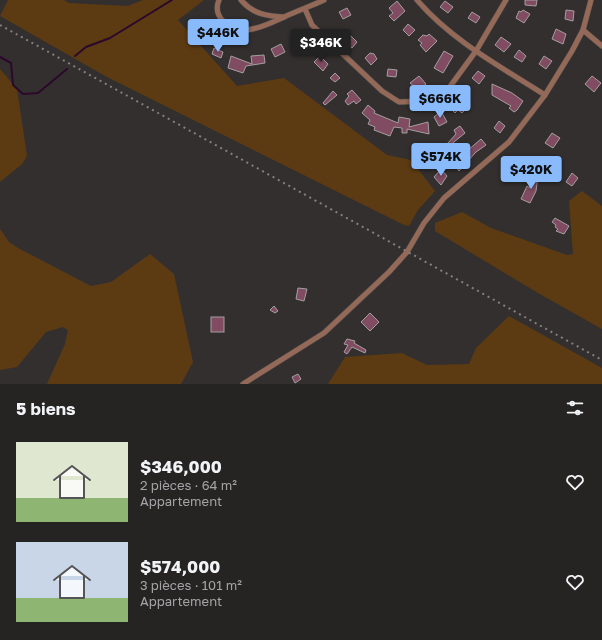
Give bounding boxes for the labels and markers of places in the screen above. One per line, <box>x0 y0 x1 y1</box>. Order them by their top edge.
pin: $446K <box>190 19 246 53</box>
pin: $346K <box>293 29 349 63</box>
pin: $666K <box>412 85 468 119</box>
pin: $574K <box>413 143 469 177</box>
pin: $420K <box>503 156 559 190</box>

